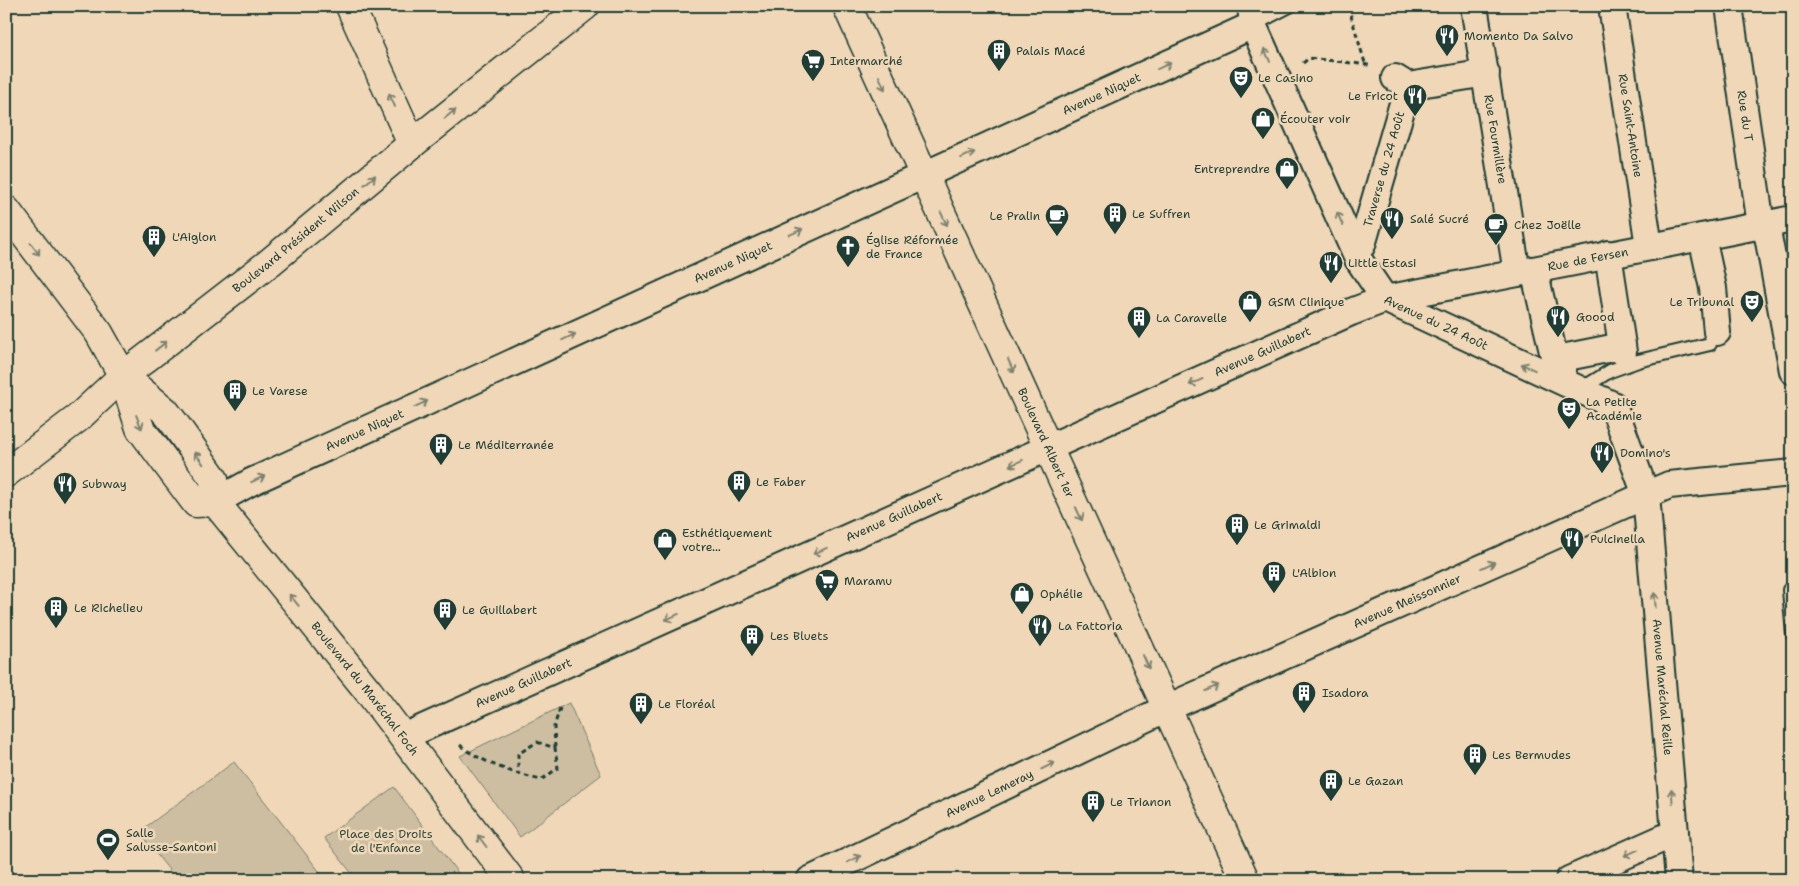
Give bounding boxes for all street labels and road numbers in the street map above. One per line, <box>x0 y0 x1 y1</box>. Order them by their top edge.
street label: Avenue Niquet <box>1060 69 1143 119</box>
street label: Rue Saint-Antoine <box>1615 73 1646 179</box>
street label: Rue du T <box>1733 89 1757 143</box>
street label: Rue Fourmillère <box>1480 93 1511 185</box>
street label: Traverse du 24 Août <box>1360 109 1408 229</box>
street label: Boulevard Président Wilson <box>229 184 362 296</box>
street label: Avenue Niquet <box>691 237 775 287</box>
street label: Rue de Fersen <box>1546 243 1630 275</box>
street label: Avenue du 24 Août <box>1381 292 1491 354</box>
street label: Avenue Guillabert <box>1212 323 1314 380</box>
street label: Boulevard Albert 1er <box>1014 385 1078 501</box>
street label: Avenue Niquet <box>323 405 406 455</box>
street label: Avenue Guillabert <box>843 488 945 546</box>
street label: Avenue Meissonnier <box>1351 570 1464 632</box>
street label: Avenue Maréchal Reille <box>1649 618 1676 756</box>
street label: Boulevard du Maréchal Foch <box>307 619 422 759</box>
street label: Avenue Guillabert <box>473 654 574 712</box>
street label: Avenue Lemeray <box>943 766 1036 822</box>

